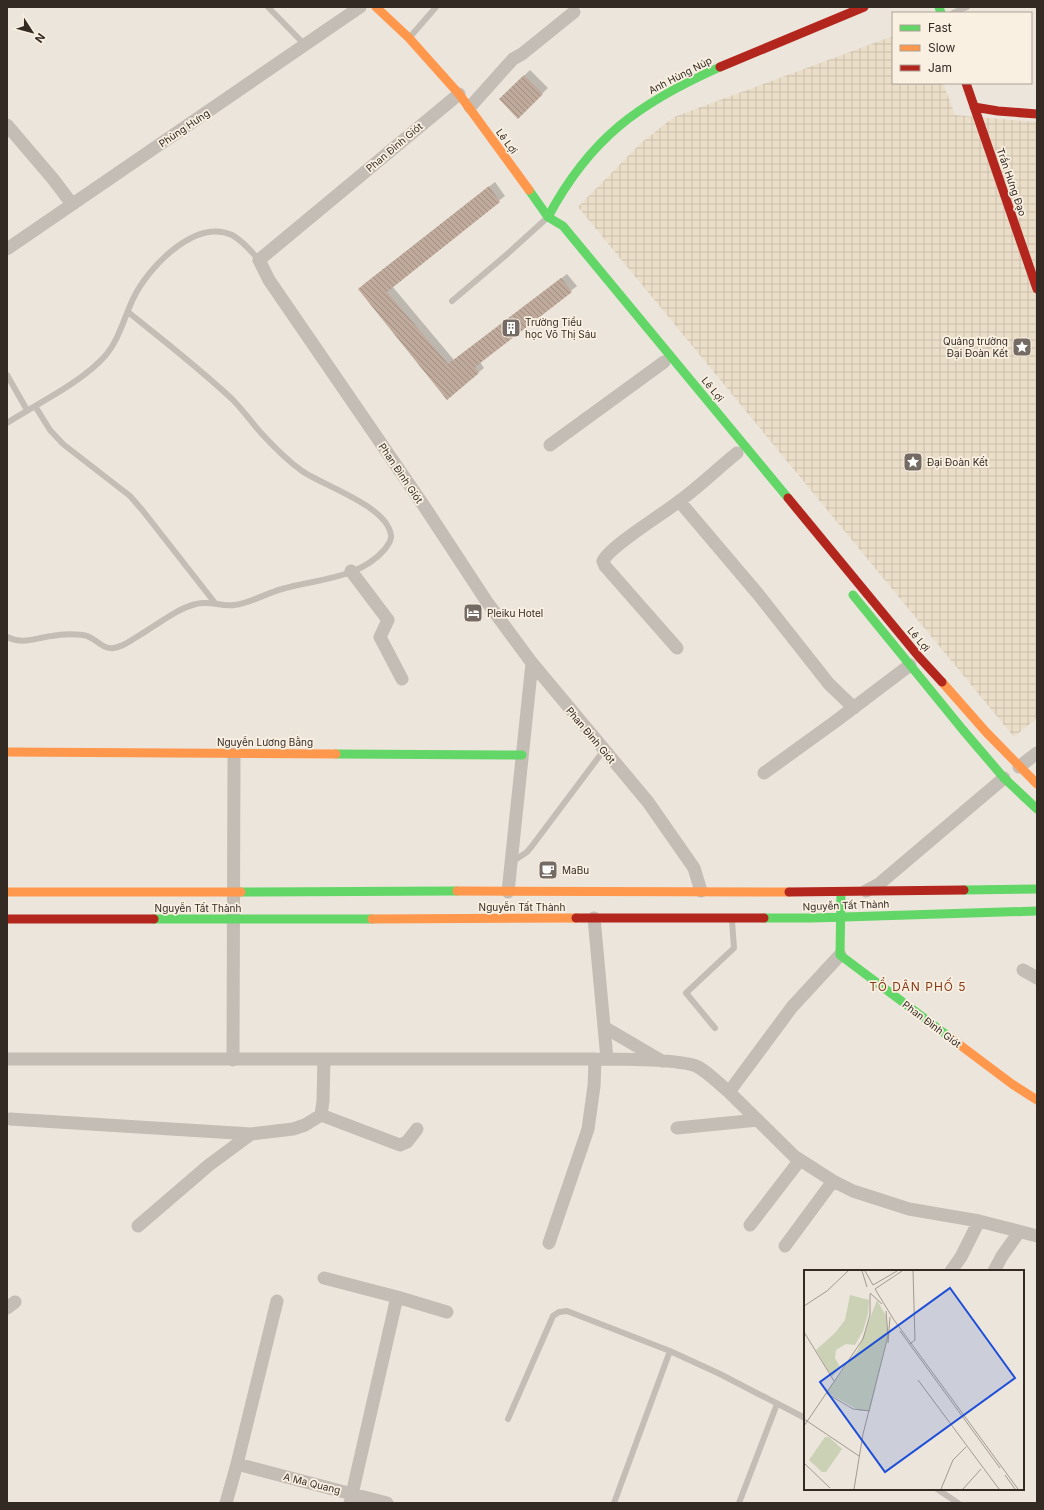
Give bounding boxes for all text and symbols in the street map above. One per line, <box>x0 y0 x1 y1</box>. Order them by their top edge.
north arrow <box>12 12 52 52</box>
legend <box>892 12 1032 84</box>
text: Fast <box>928 20 952 35</box>
text: N <box>32 30 48 45</box>
text: Slow <box>928 40 956 55</box>
street label: Anh Hùng Núp <box>646 54 714 96</box>
text: Jam <box>928 60 952 75</box>
street label: Phùng Hưng <box>156 107 212 149</box>
street label: Phan Đình Giót <box>363 119 425 174</box>
street label: Lê Lợi <box>494 126 520 156</box>
street label: Trần Hưng Đạo <box>995 146 1029 218</box>
place label: Trường Tiểu học Võ Thị Sáu <box>525 316 596 341</box>
building icon: Trường Tiểu học Võ Thị Sáu <box>500 317 522 339</box>
place label: Quảng trường Đại Đoàn Kết <box>943 335 1009 359</box>
place icon: Quảng trường Đại Đoàn Kết <box>1011 336 1033 358</box>
street label: Lê Lợi <box>699 374 727 404</box>
street label: Phan Đình Giót <box>376 441 426 506</box>
place icon: Đại Đoàn Kết <box>902 451 924 473</box>
place label: Đại Đoàn Kết <box>927 456 989 468</box>
hotel icon: Pleiku Hotel <box>462 602 484 624</box>
place label: Pleiku Hotel <box>487 607 543 619</box>
street label: Lê Lợi <box>905 624 933 654</box>
street label: Phan Đình Giót <box>564 704 619 766</box>
street label: Nguyễn Lương Bằng <box>217 735 313 748</box>
cafe icon: MaBu <box>537 859 559 881</box>
place label: MaBu <box>562 864 589 876</box>
street label: Nguyễn Tất Thành <box>802 896 890 913</box>
street label: Nguyễn Tất Thành <box>479 900 565 913</box>
street label: Nguyễn Tất Thành <box>155 901 241 914</box>
district label: TỔ DÂN PHỐ 5 <box>869 977 967 994</box>
street label: Phan Đình Giót <box>900 998 964 1050</box>
inset map <box>804 1270 1024 1490</box>
street label: A Ma Quang <box>282 1470 342 1496</box>

